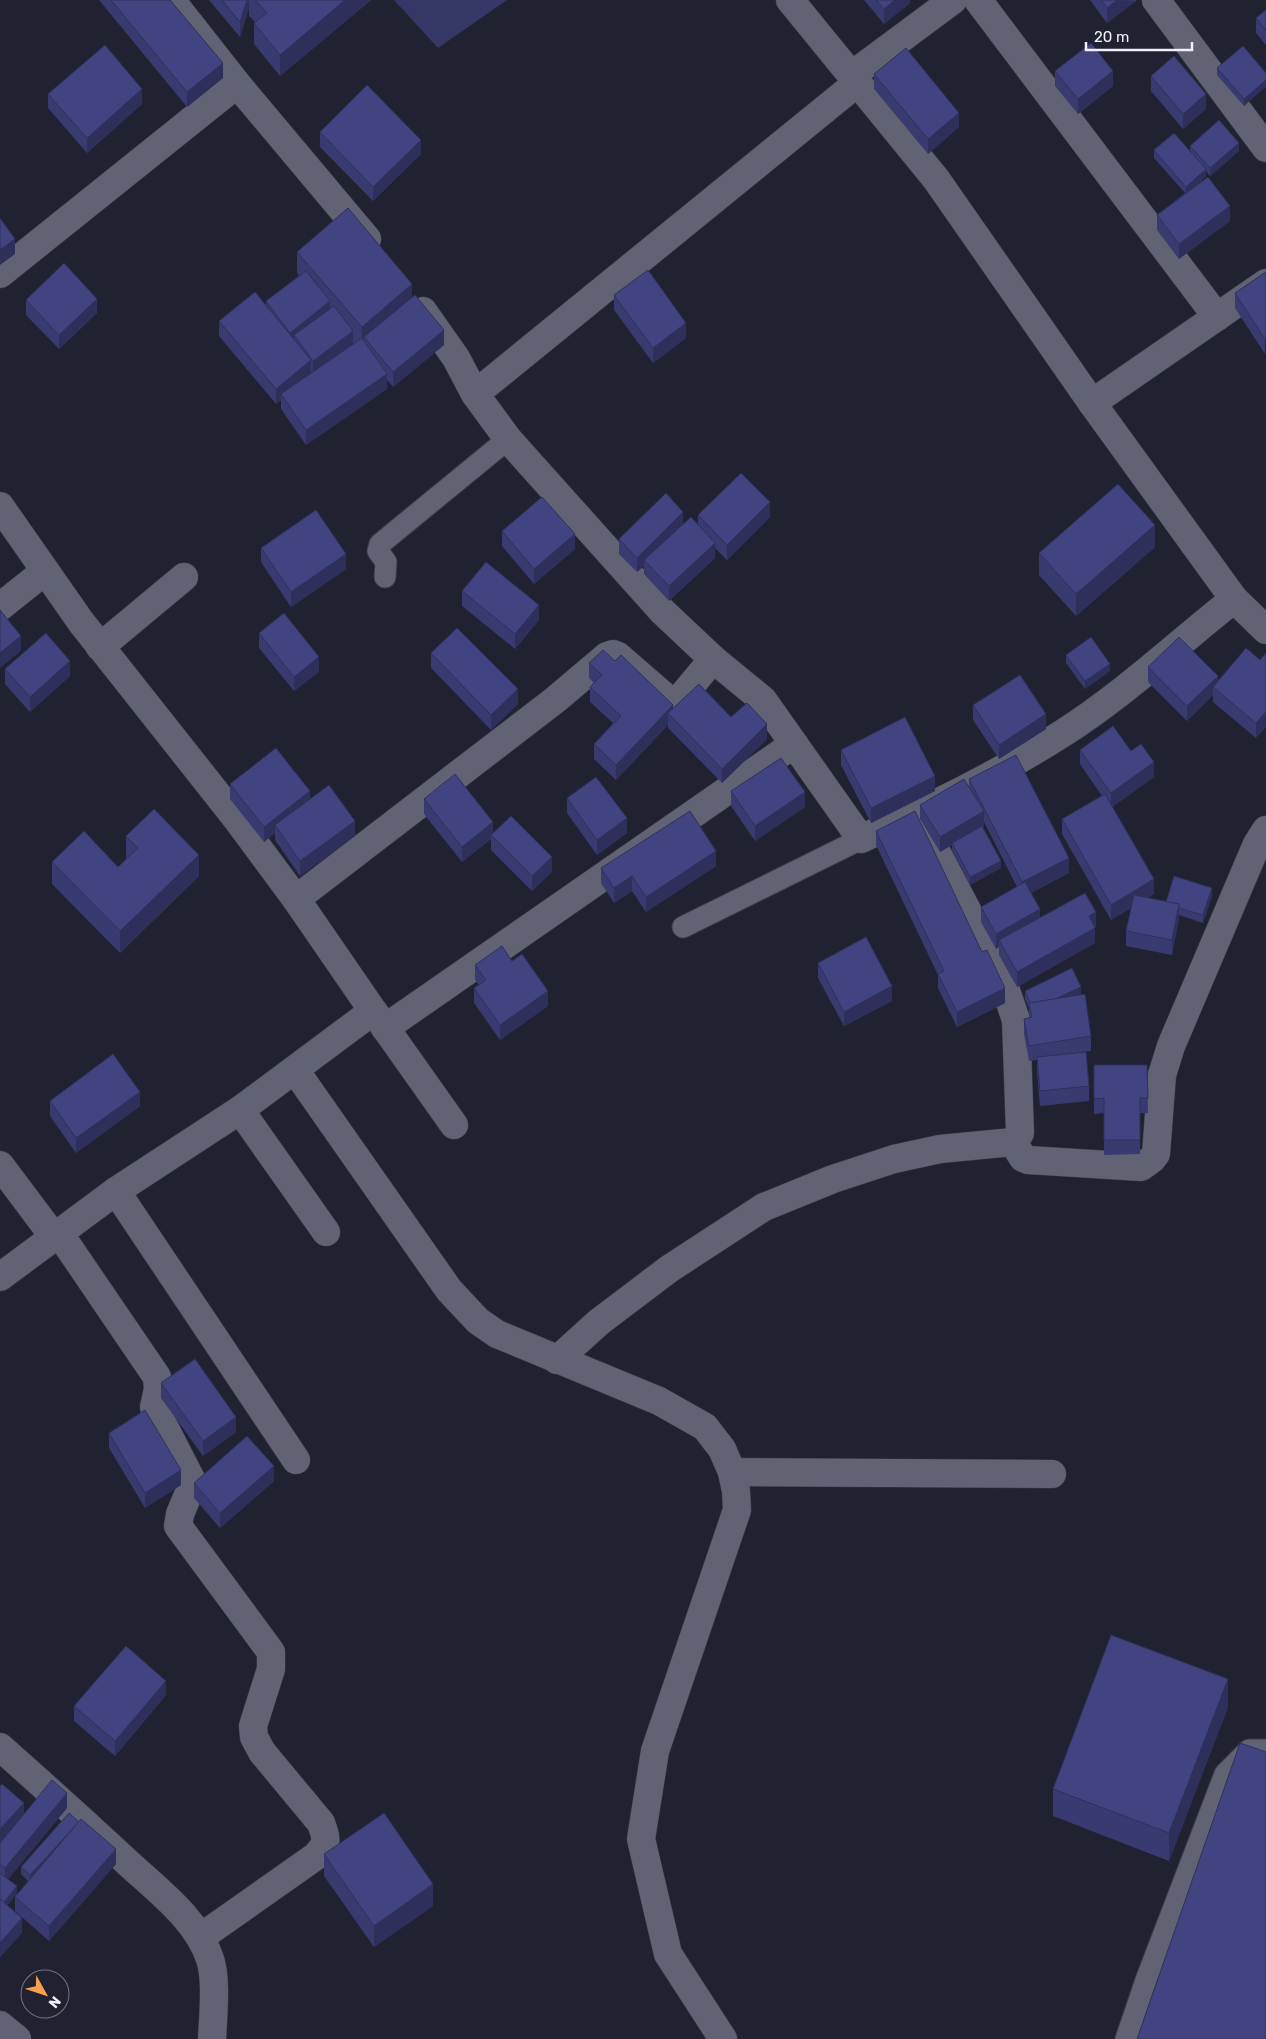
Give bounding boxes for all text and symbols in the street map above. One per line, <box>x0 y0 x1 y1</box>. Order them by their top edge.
scale bar <box>1086 20 1192 52</box>
text: 20 m <box>1094 28 1129 46</box>
north arrow <box>20 1969 70 2019</box>
text: N <box>45 1993 64 2011</box>

